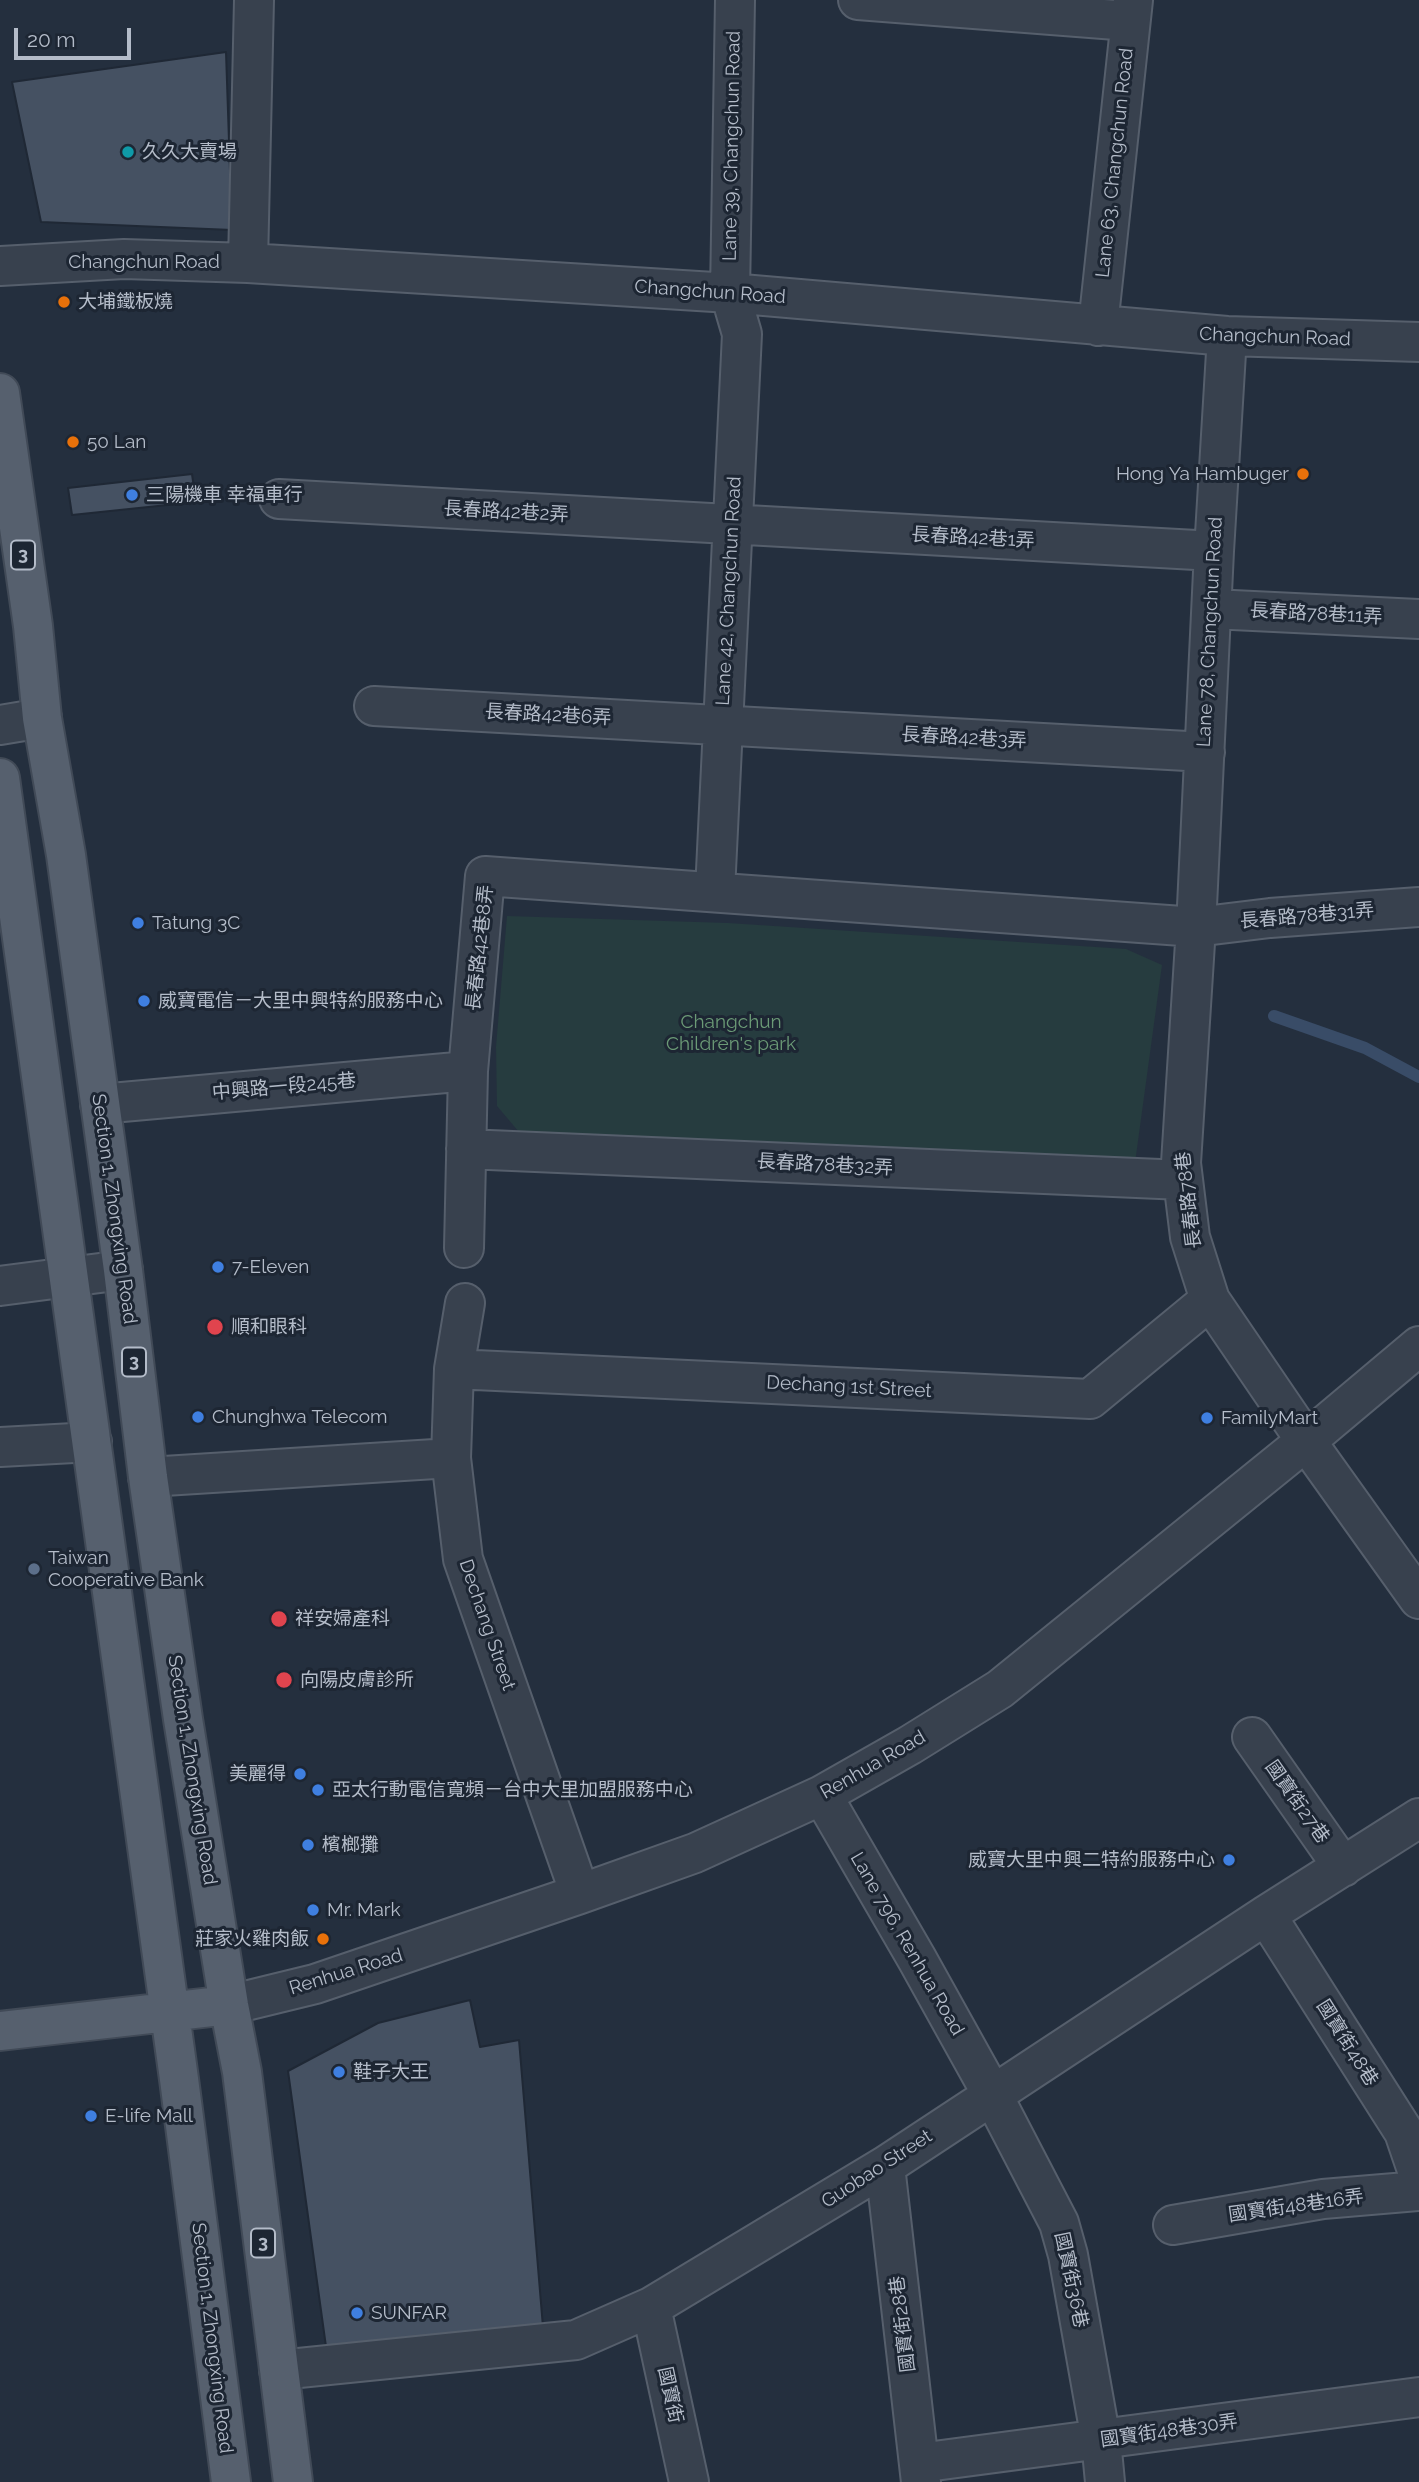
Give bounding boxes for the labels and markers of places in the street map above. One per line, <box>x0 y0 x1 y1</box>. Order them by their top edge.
place label: 久久大賣場 <box>142 141 237 163</box>
marker: 久久大賣場 <box>120 144 136 160</box>
place label: 大埔鐵板燒 <box>78 291 173 313</box>
marker: 大埔鐵板燒 <box>56 294 72 310</box>
place label: 50 Lan <box>87 431 146 453</box>
marker: 50 Lan <box>65 434 81 450</box>
place label: Hong Ya Hambuger <box>1116 463 1289 485</box>
marker: Hong Ya Hambuger <box>1295 466 1311 482</box>
place label: 三陽機車 幸福車行 <box>146 484 303 506</box>
marker: 三陽機車 幸福車行 <box>124 487 140 503</box>
place label: Tatung 3C <box>152 912 240 934</box>
marker: Tatung 3C <box>130 915 146 931</box>
place label: 威寶電信－大里中興特約服務中心 <box>158 990 443 1012</box>
marker: 威寶電信－大里中興特約服務中心 <box>136 993 152 1009</box>
place label: 7-Eleven <box>232 1256 309 1278</box>
marker: 7-Eleven <box>210 1259 226 1275</box>
place label: 順和眼科 <box>231 1316 307 1338</box>
marker: 順和眼科 <box>205 1317 225 1337</box>
place label: Chunghwa Telecom <box>212 1406 388 1428</box>
place label: FamilyMart <box>1221 1407 1318 1429</box>
marker: Chunghwa Telecom <box>190 1409 206 1425</box>
marker: FamilyMart <box>1199 1410 1215 1426</box>
place label: Taiwan Cooperative Bank <box>48 1547 204 1591</box>
marker: Taiwan Cooperative Bank <box>26 1561 42 1577</box>
place label: 祥安婦產科 <box>295 1608 390 1630</box>
marker: 祥安婦產科 <box>269 1609 289 1629</box>
place label: 向陽皮膚診所 <box>300 1669 414 1691</box>
marker: 向陽皮膚診所 <box>274 1670 294 1690</box>
place label: 美麗得 <box>229 1763 286 1785</box>
marker: 美麗得 <box>292 1766 308 1782</box>
place label: 亞太行動電信寬頻－台中大里加盟服務中心 <box>332 1779 693 1801</box>
marker: 亞太行動電信寬頻－台中大里加盟服務中心 <box>310 1782 326 1798</box>
place label: 檳榔攤 <box>322 1834 379 1856</box>
marker: 檳榔攤 <box>300 1837 316 1853</box>
place label: 威寶大里中興二特約服務中心 <box>968 1849 1215 1871</box>
marker: 威寶大里中興二特約服務中心 <box>1221 1852 1237 1868</box>
place label: Mr. Mark <box>327 1899 401 1921</box>
marker: Mr. Mark <box>305 1902 321 1918</box>
place label: 莊家火雞肉飯 <box>195 1928 309 1950</box>
marker: 莊家火雞肉飯 <box>315 1931 331 1947</box>
place label: 鞋子大王 <box>353 2061 429 2083</box>
marker: 鞋子大王 <box>331 2064 347 2080</box>
place label: E-life Mall <box>105 2105 193 2127</box>
marker: E-life Mall <box>83 2108 99 2124</box>
place label: SUNFAR <box>371 2302 447 2324</box>
marker: SUNFAR <box>349 2305 365 2321</box>

